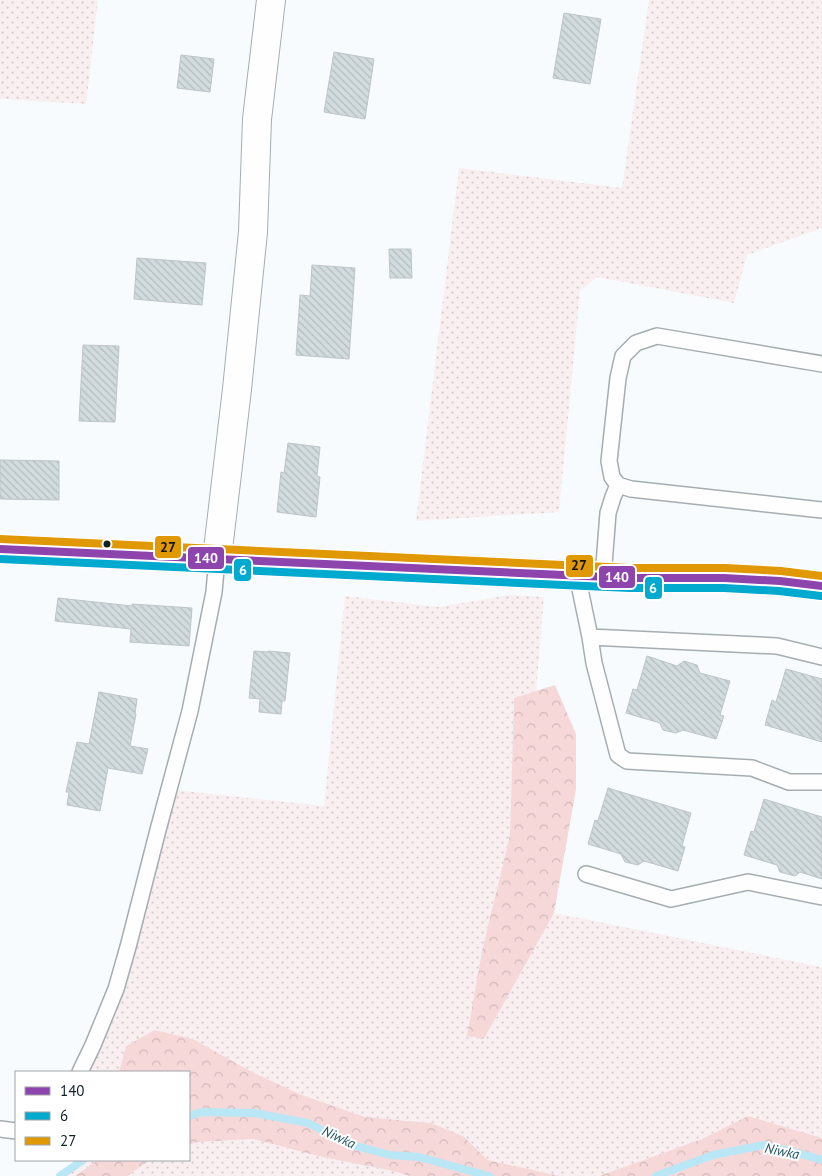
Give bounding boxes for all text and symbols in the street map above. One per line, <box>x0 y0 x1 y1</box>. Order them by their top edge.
line badge: 27 <box>154 535 182 559</box>
text: 27 <box>160 538 176 556</box>
unlabelled marker <box>102 539 112 549</box>
line badge: 140 <box>187 546 225 570</box>
text: 140 <box>194 549 218 567</box>
line badge: 27 <box>565 554 594 578</box>
text: 27 <box>571 556 587 574</box>
line badge: 6 <box>233 558 252 582</box>
text: 6 <box>239 561 247 579</box>
line badge: 140 <box>598 565 636 589</box>
text: 140 <box>605 568 629 586</box>
line badge: 6 <box>644 576 663 600</box>
text: 6 <box>649 579 657 597</box>
legend <box>15 1071 190 1161</box>
text: 140 <box>60 1081 85 1100</box>
text: 6 <box>60 1106 68 1125</box>
water label: Niwka <box>319 1121 359 1153</box>
text: 27 <box>60 1131 76 1150</box>
water label: Niwka <box>763 1139 801 1163</box>

